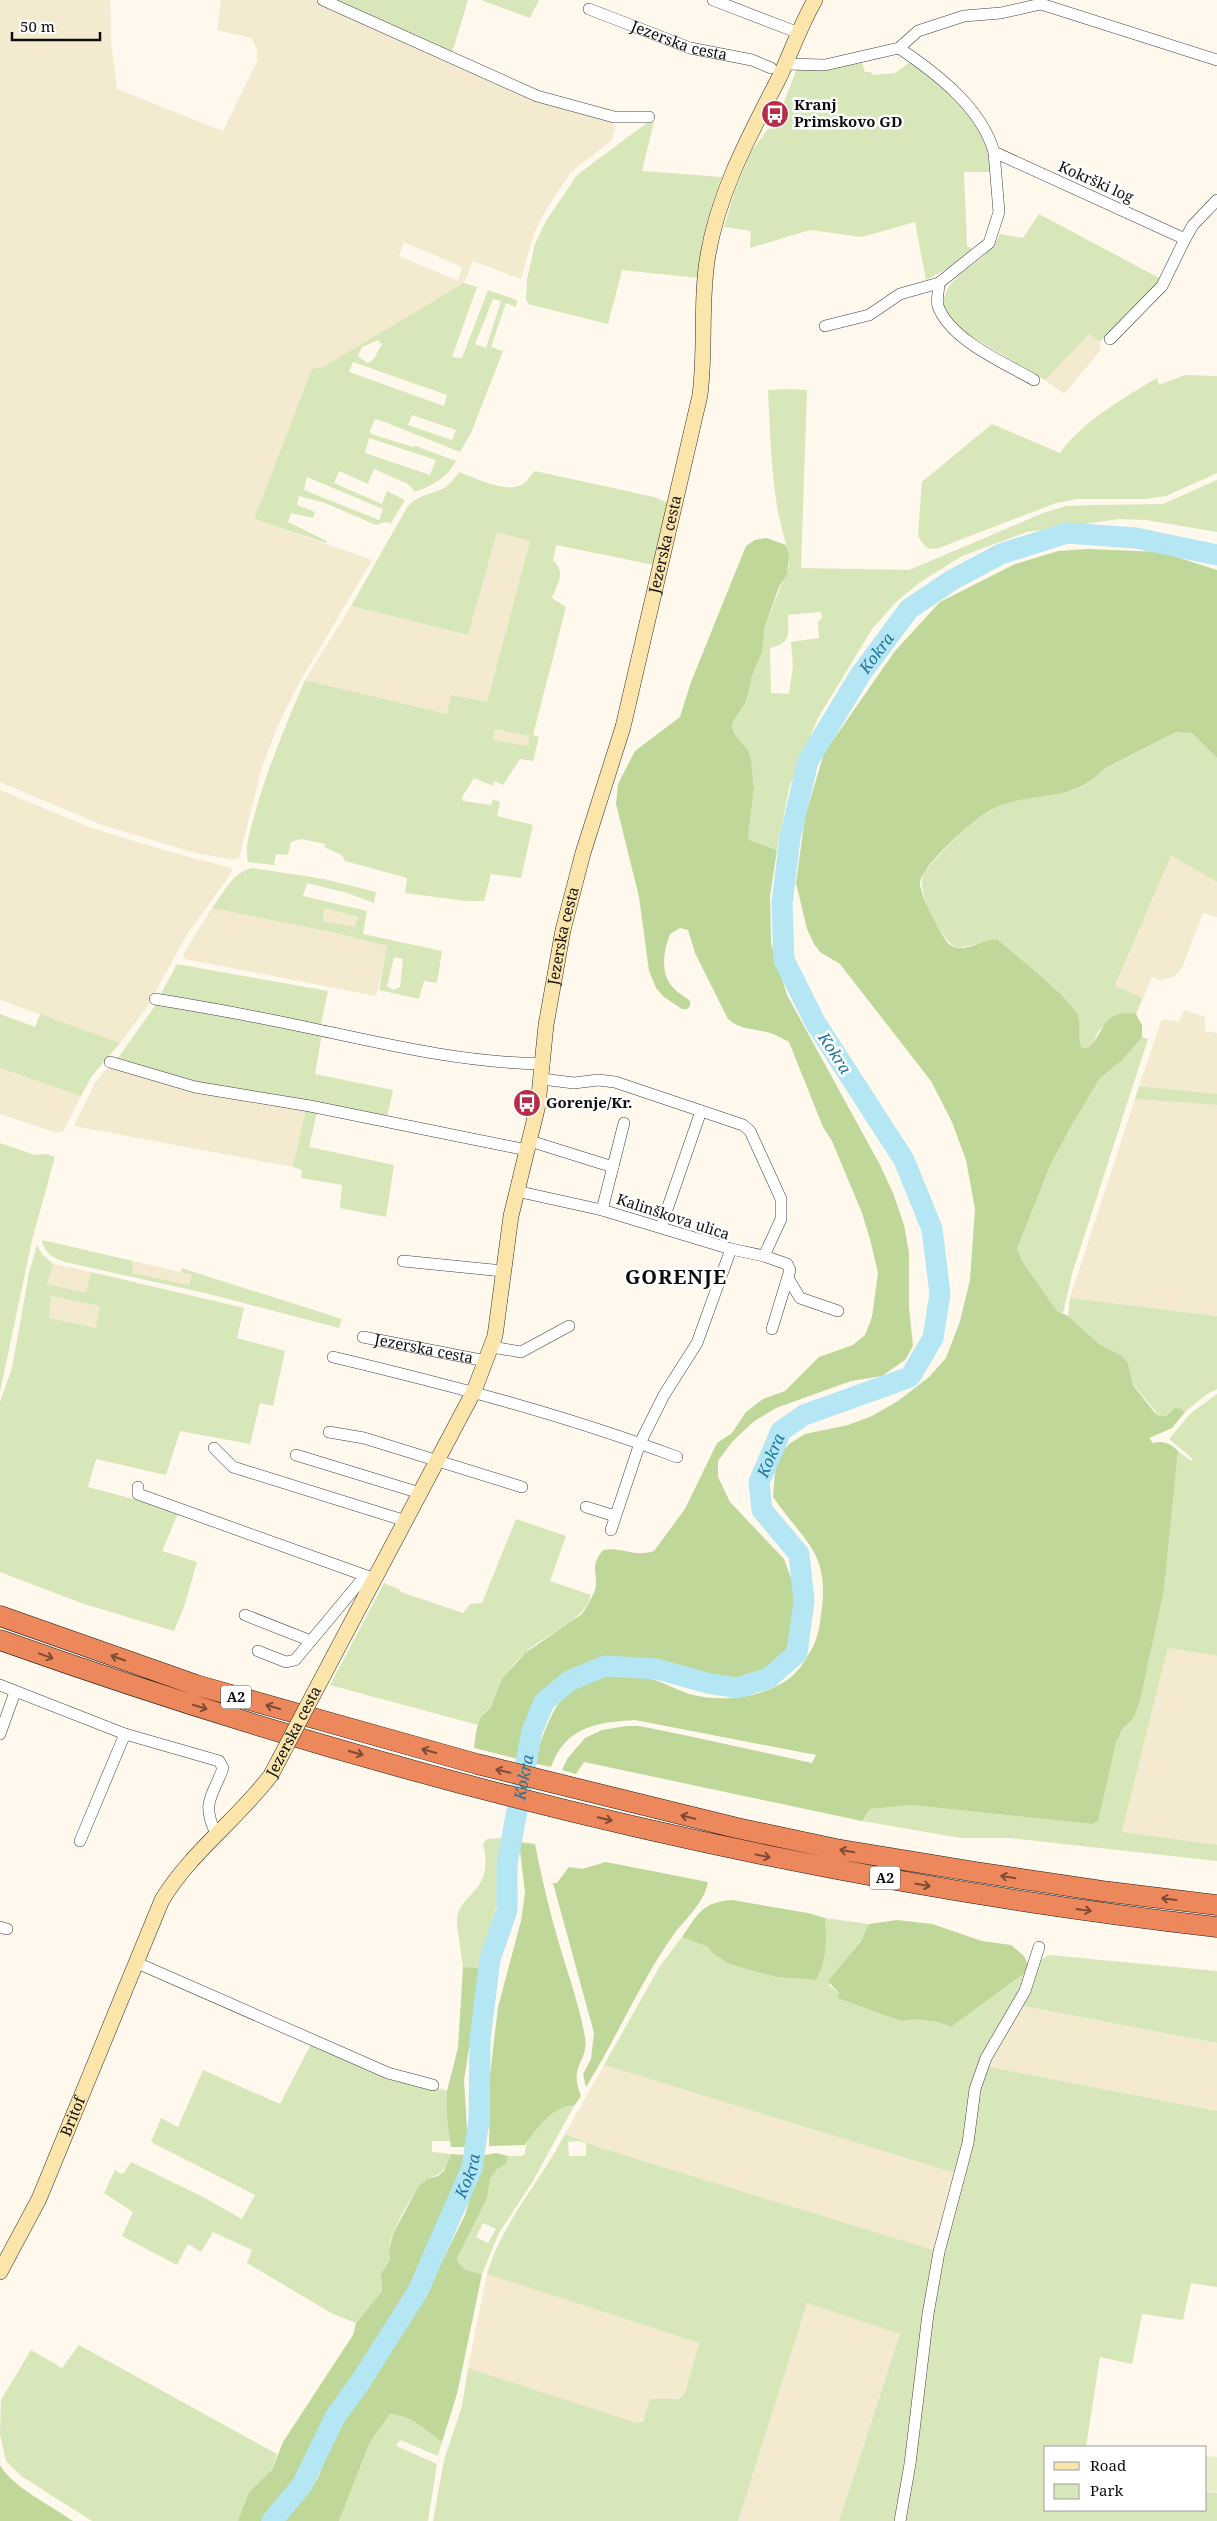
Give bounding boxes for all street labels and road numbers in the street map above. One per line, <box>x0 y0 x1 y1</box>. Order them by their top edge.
street label: Jezerska cesta <box>628 15 729 64</box>
street label: Kokrški log <box>1056 156 1137 207</box>
street label: Jezerska cesta <box>643 493 685 596</box>
street label: Jezerska cesta <box>542 884 583 988</box>
street label: Kalinškova ulica <box>614 1188 732 1244</box>
street label: Jezerska cesta <box>372 1328 475 1367</box>
street label: Jezerska cesta <box>260 1682 325 1781</box>
road number: A2 <box>221 1685 251 1708</box>
road number: A2 <box>870 1866 900 1890</box>
street label: Britof <box>55 2092 90 2139</box>

